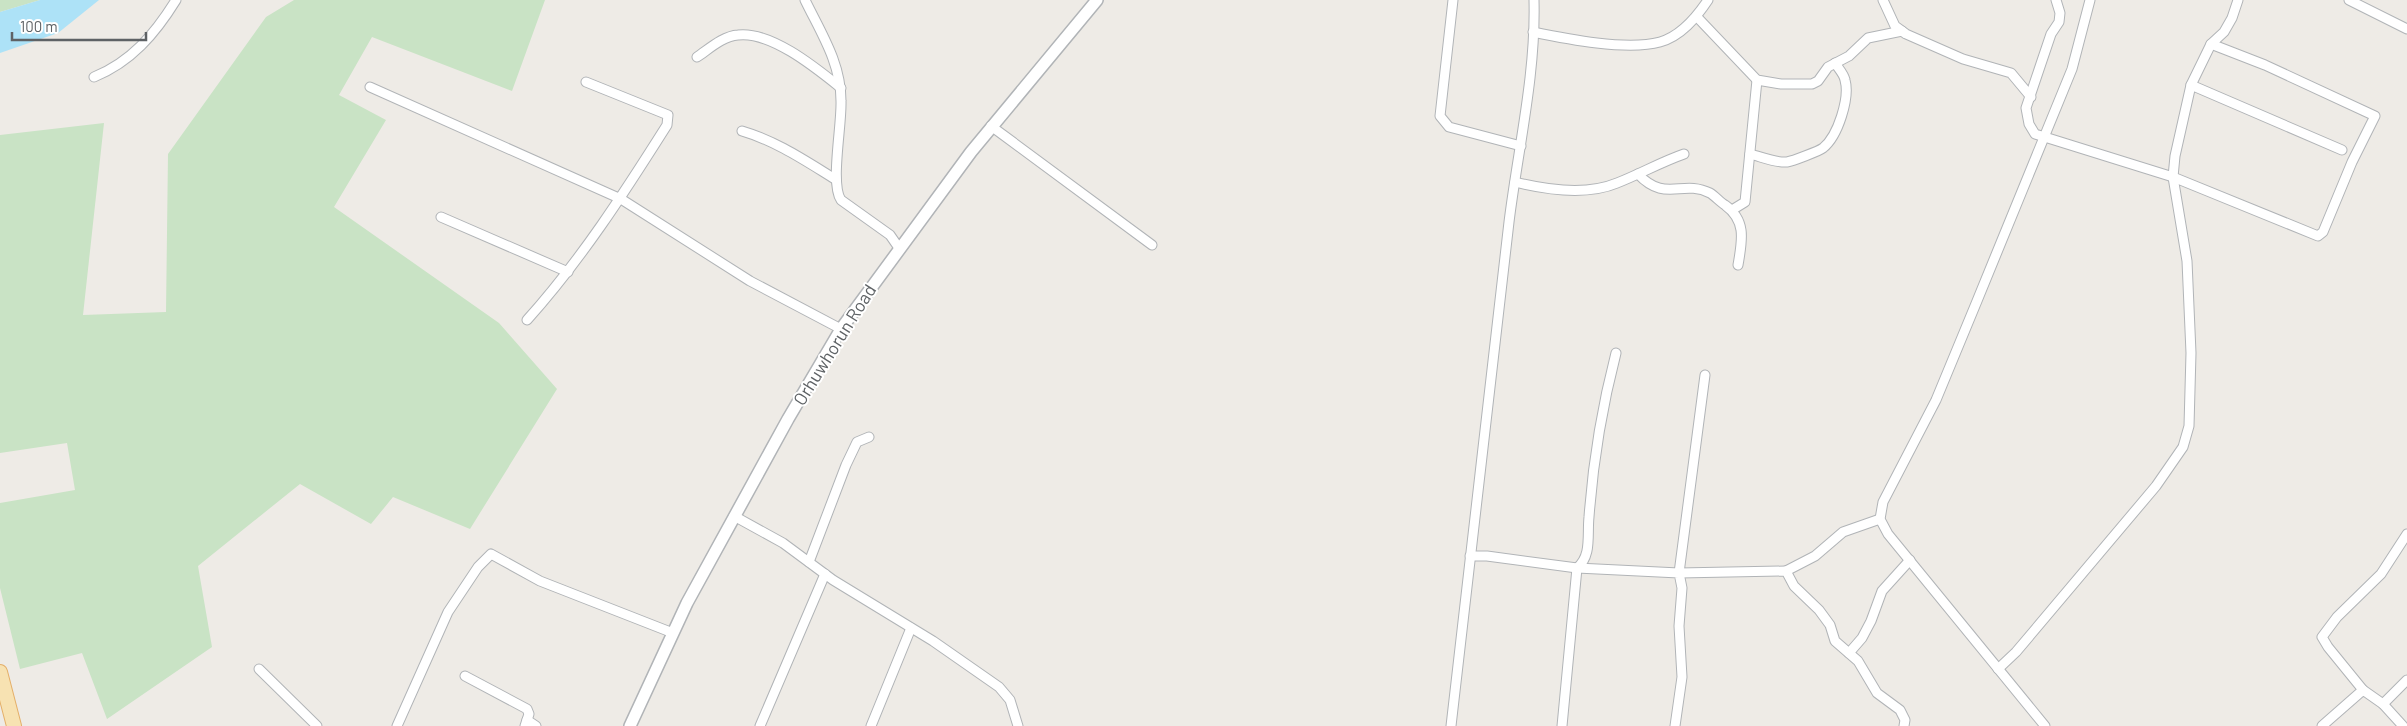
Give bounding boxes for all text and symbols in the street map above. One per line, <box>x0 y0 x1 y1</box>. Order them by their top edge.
scale bar <box>12 10 146 42</box>
text: 100 m <box>20 17 58 35</box>
street label: Orhuwhorun Road <box>788 280 880 409</box>

